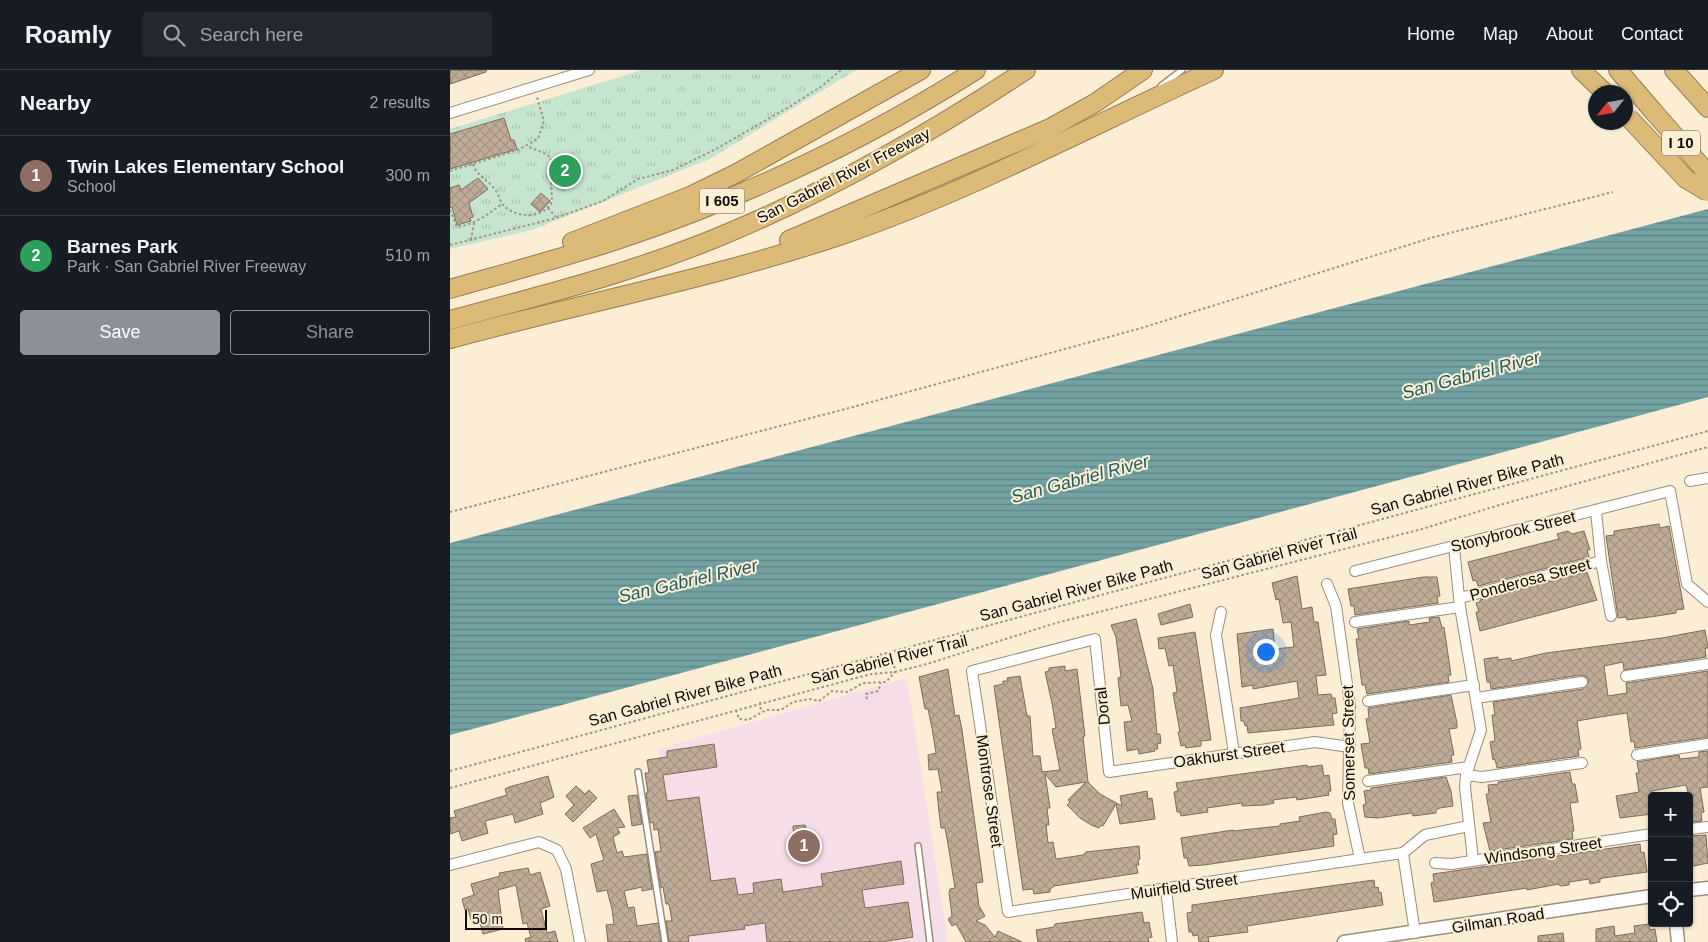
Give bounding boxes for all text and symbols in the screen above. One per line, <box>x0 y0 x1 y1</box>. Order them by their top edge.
search box <box>142 12 492 57</box>
text: Roamly <box>25 21 112 48</box>
icon: search <box>160 21 188 49</box>
text: Search here <box>200 24 303 45</box>
text: Home <box>1407 24 1455 44</box>
text: Map <box>1483 24 1518 44</box>
text: About <box>1546 24 1593 44</box>
text: Contact <box>1621 24 1683 44</box>
north arrow <box>1588 85 1633 130</box>
text: Nearby <box>20 91 91 114</box>
text: 2 results <box>370 94 430 111</box>
street label: San Gabriel River Freeway <box>754 124 933 227</box>
road number: I 10 <box>1662 130 1700 156</box>
pin: 2 <box>549 152 581 190</box>
text: Twin Lakes Elementary School <box>67 156 344 177</box>
text: 1 <box>32 167 40 184</box>
text: 300 m <box>386 167 430 184</box>
text: School <box>67 178 116 195</box>
road number: I 605 <box>700 188 744 214</box>
text: Barnes Park <box>67 236 178 257</box>
text: 2 <box>32 247 40 264</box>
text: 510 m <box>386 247 430 264</box>
text: Park · San Gabriel River Freeway <box>67 258 306 275</box>
button: Save <box>20 310 220 355</box>
button: Share <box>230 310 430 355</box>
water label: San Gabriel River <box>1400 347 1543 403</box>
street label: San Gabriel River Bike Path <box>1369 450 1566 518</box>
water label: San Gabriel River <box>1009 451 1152 507</box>
street label: Stonybrook Street <box>1449 508 1578 555</box>
street label: San Gabriel River Trail <box>1199 524 1359 583</box>
water label: San Gabriel River <box>617 555 760 607</box>
street label: Ponderosa Street <box>1468 555 1593 604</box>
street label: San Gabriel River Bike Path <box>978 556 1175 624</box>
street label: San Gabriel River Trail <box>809 632 969 687</box>
your location <box>1253 639 1279 665</box>
street label: San Gabriel River Bike Path <box>587 661 784 729</box>
street label: Somerset Street <box>1339 685 1358 801</box>
street label: Doral <box>1092 686 1113 726</box>
street label: Montrose Street <box>973 734 1006 849</box>
street label: Oakhurst Street <box>1172 738 1286 771</box>
map controls <box>1648 792 1693 927</box>
button: + <box>1648 792 1693 837</box>
pin: 1 <box>788 827 820 865</box>
street label: Windsong Street <box>1483 834 1603 867</box>
button: − <box>1648 837 1693 882</box>
street label: Muirfield Street <box>1130 871 1239 902</box>
button: locate <box>1648 882 1693 927</box>
street label: Gilman Road <box>1451 905 1546 936</box>
scale bar <box>465 907 548 930</box>
text: 50 m <box>472 911 503 927</box>

